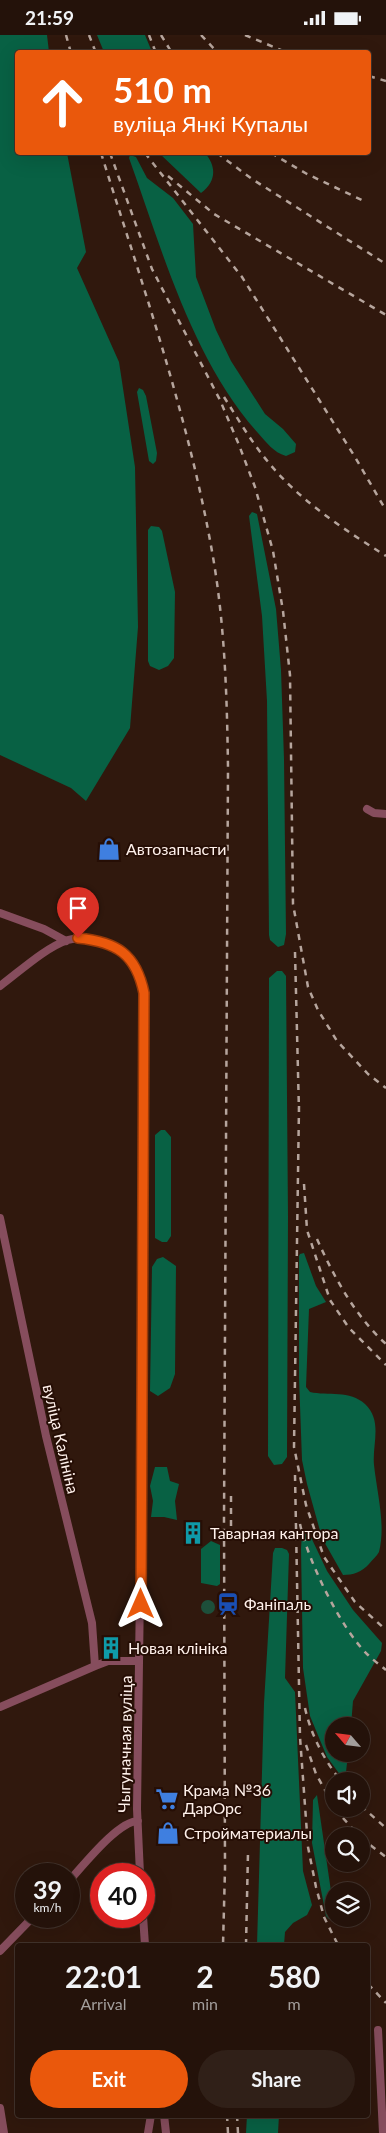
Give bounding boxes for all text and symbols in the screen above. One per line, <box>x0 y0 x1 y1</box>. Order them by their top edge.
text: 21:59 <box>25 6 74 29</box>
text: 510 m <box>113 68 212 110</box>
icon: ahead <box>30 70 95 135</box>
text: вуліца Янкі Купалы <box>113 110 308 137</box>
shop icon: Автозапчасти <box>96 836 122 862</box>
place label: Автозапчасти <box>126 839 227 858</box>
pin <box>57 887 99 938</box>
icon: arrive <box>64 894 92 922</box>
street label: вуліца Калініна <box>40 1382 83 1495</box>
building icon: Таварная кантора <box>180 1520 206 1546</box>
place label: Таварная кантора <box>210 1523 338 1542</box>
position arrow <box>114 1577 166 1629</box>
station icon: Фаніпаль <box>215 1591 241 1617</box>
place label: Фаніпаль <box>244 1594 311 1613</box>
building icon: Новая клініка <box>98 1635 124 1661</box>
place label: Новая клініка <box>128 1638 227 1657</box>
street label: Чыгуначная вуліца <box>114 1675 135 1813</box>
north arrow <box>325 1717 370 1763</box>
map controls <box>325 1717 370 1927</box>
button: sound <box>325 1772 370 1817</box>
place label: Крама №36 ДарОрс <box>183 1780 271 1817</box>
supermarket icon: Крама №36 ДарОрс <box>154 1786 180 1812</box>
shop icon: Стройматериалы <box>155 1820 181 1846</box>
place label: Стройматериалы <box>184 1823 312 1842</box>
button: search <box>325 1827 370 1872</box>
speed limit sign: 40 <box>90 1863 155 1928</box>
text: 39 <box>33 1874 62 1904</box>
button: layers <box>325 1882 370 1927</box>
text: km/h <box>33 1900 62 1915</box>
text: 22:01 <box>65 1958 142 1994</box>
text: 2 <box>196 1958 214 1994</box>
text: 580 <box>268 1958 320 1994</box>
text: Arrival <box>80 1994 127 2013</box>
text: min <box>192 1994 218 2013</box>
text: m <box>287 1994 301 2013</box>
button: Exit <box>30 2050 188 2108</box>
button: Share <box>198 2050 355 2108</box>

